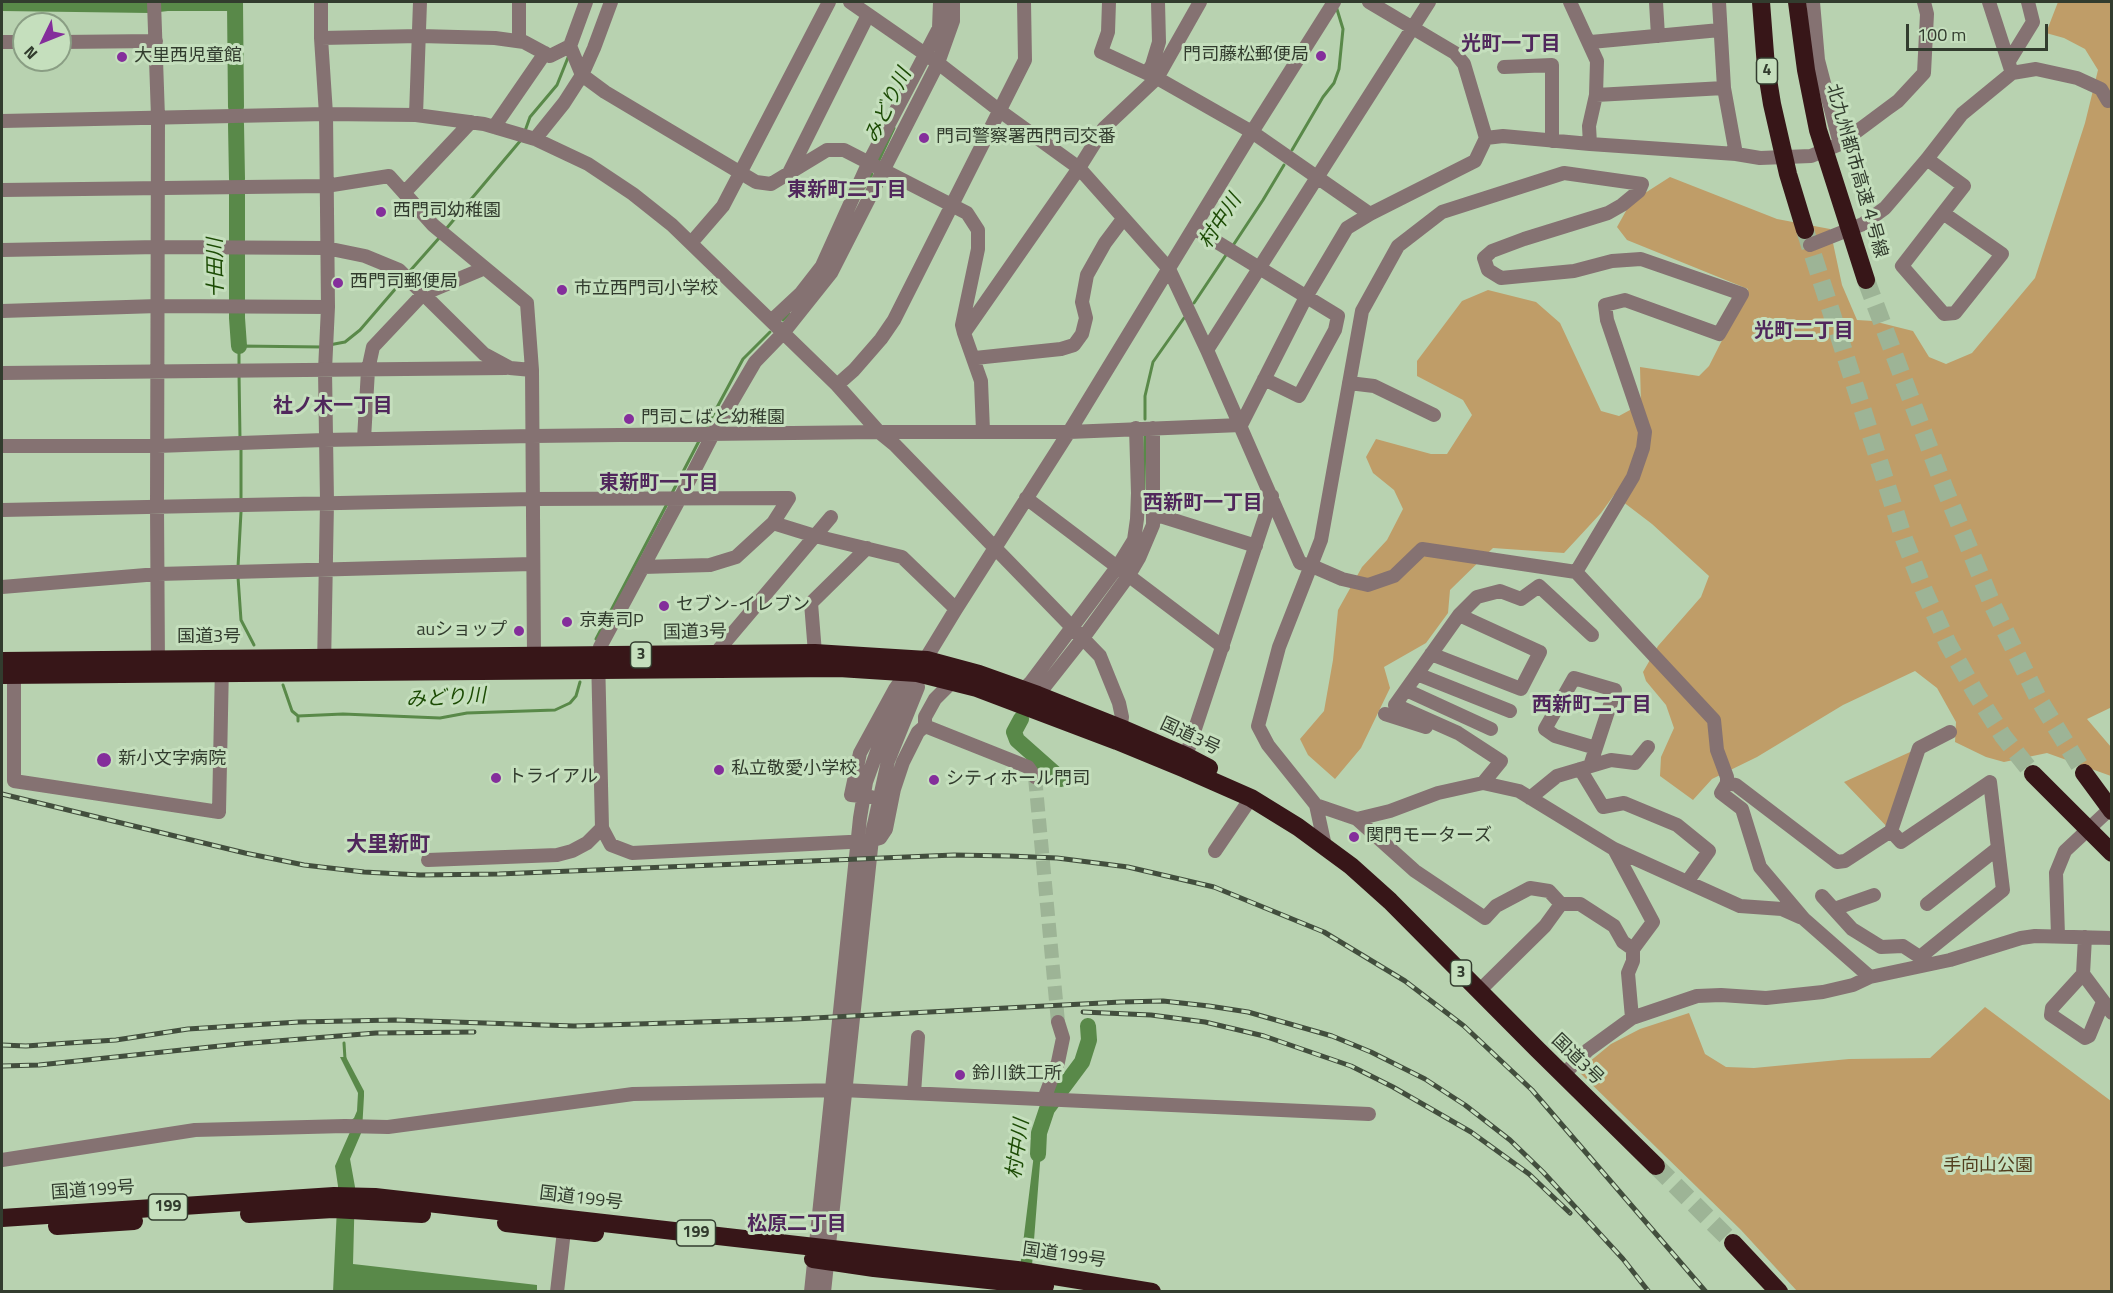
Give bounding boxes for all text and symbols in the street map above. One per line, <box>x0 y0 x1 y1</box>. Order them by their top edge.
north arrow <box>12 12 72 72</box>
scale bar <box>1909 12 2052 50</box>
text: 100 m <box>1917 21 1966 48</box>
district label: 光町一丁目 <box>1461 33 1561 57</box>
text: N <box>18 41 43 65</box>
place label: 門司藤松郵便局 <box>1183 45 1309 67</box>
place label: 大里西児童館 <box>134 46 242 68</box>
marker: 門司藤松郵便局 <box>1314 49 1328 63</box>
marker: 大里西児童館 <box>115 50 129 64</box>
road number: 4 <box>1756 58 1778 84</box>
water label: みどり川 <box>861 65 917 147</box>
street label: 北九州都市高速４号線 <box>1821 82 1891 260</box>
place label: 門司警察署西門司交番 <box>936 127 1116 149</box>
marker: 門司警察署西門司交番 <box>917 131 931 145</box>
district label: 東新町二丁目 <box>787 179 907 203</box>
water label: 村中川 <box>1195 190 1247 254</box>
place label: 西門司幼稚園 <box>393 201 501 223</box>
marker: 西門司幼稚園 <box>374 205 388 219</box>
water label: 十田川 <box>204 238 230 298</box>
place label: 西門司郵便局 <box>350 272 458 294</box>
marker: 西門司郵便局 <box>331 276 345 290</box>
place label: 市立西門司小学校 <box>574 279 718 301</box>
marker: 市立西門司小学校 <box>555 283 569 297</box>
district label: 光町二丁目 <box>1754 320 1854 344</box>
district label: 社ノ木一丁目 <box>273 395 393 419</box>
place label: 門司こばと幼稚園 <box>641 408 785 430</box>
marker: 門司こばと幼稚園 <box>622 412 636 426</box>
district label: 東新町一丁目 <box>599 472 719 496</box>
district label: 西新町一丁目 <box>1143 492 1263 516</box>
place label: セブン-イレブン <box>676 595 810 617</box>
marker: セブン-イレブン <box>657 599 671 613</box>
place label: 京寿司P <box>579 611 644 633</box>
marker: 京寿司P <box>560 615 574 629</box>
place label: auショップ <box>416 620 507 642</box>
street label: 国道3号 <box>663 622 727 644</box>
marker: auショップ <box>512 624 526 638</box>
street label: 国道3号 <box>177 627 241 649</box>
road number: 3 <box>630 642 652 668</box>
water label: みどり川 <box>405 685 487 713</box>
district label: 西新町二丁目 <box>1532 694 1652 718</box>
street label: 国道3号 <box>1156 714 1224 760</box>
place label: 新小文字病院 <box>118 749 226 771</box>
marker: 新小文字病院 <box>95 751 113 769</box>
place label: 私立敬愛小学校 <box>731 759 857 781</box>
marker: 私立敬愛小学校 <box>712 763 726 777</box>
place label: トライアル <box>508 767 598 789</box>
place label: シティホール門司 <box>946 769 1090 791</box>
marker: トライアル <box>489 771 503 785</box>
marker: シティホール門司 <box>927 773 941 787</box>
place label: 関門モーターズ <box>1366 826 1492 848</box>
marker: 関門モーターズ <box>1347 830 1361 844</box>
district label: 大里新町 <box>346 833 430 859</box>
road number: 3 <box>1450 960 1472 986</box>
street label: 国道3号 <box>1546 1030 1608 1090</box>
place label: 鈴川鉄工所 <box>972 1064 1062 1086</box>
marker: 鈴川鉄工所 <box>953 1068 967 1082</box>
water label: 村中川 <box>1003 1118 1035 1180</box>
park label: 手向山公園 <box>1943 1156 2033 1178</box>
street label: 国道199号 <box>50 1177 136 1205</box>
street label: 国道199号 <box>538 1183 624 1215</box>
road number: 199 <box>148 1194 188 1220</box>
district label: 松原二丁目 <box>747 1213 847 1237</box>
road number: 199 <box>676 1220 716 1246</box>
street label: 国道199号 <box>1021 1239 1107 1273</box>

